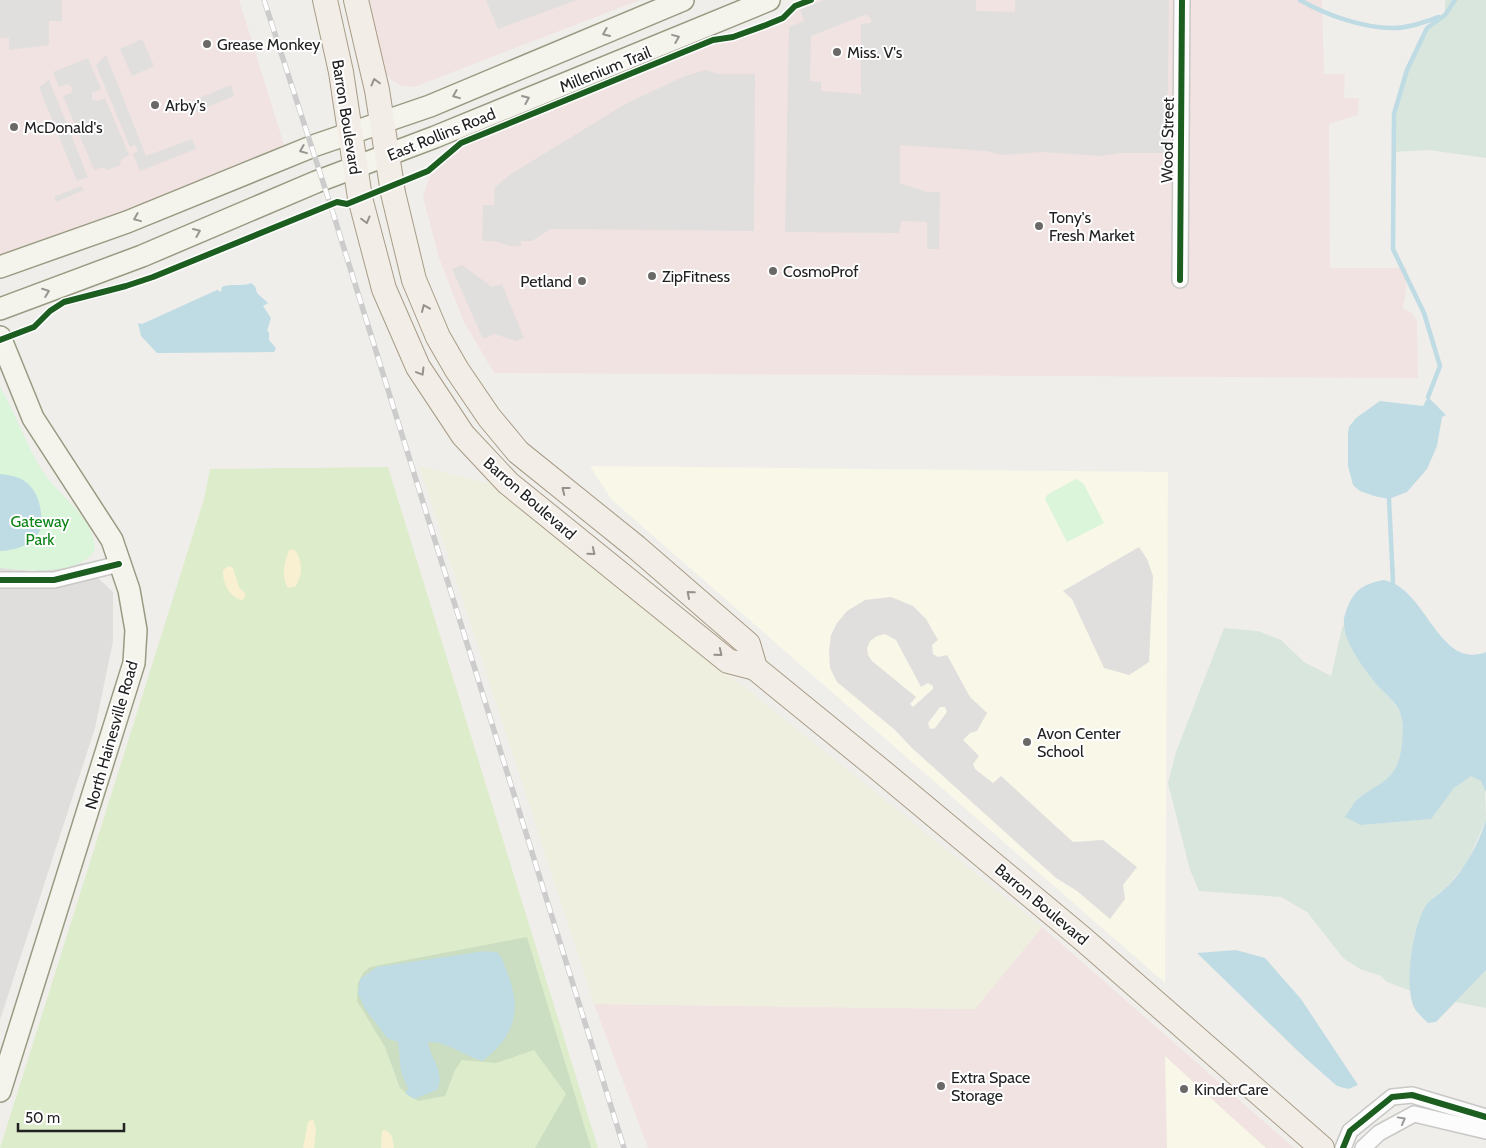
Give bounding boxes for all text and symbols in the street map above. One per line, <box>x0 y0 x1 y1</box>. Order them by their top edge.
one-way arrow <box>602 27 611 38</box>
one-way arrow <box>671 33 680 44</box>
place label: Grease Monkey <box>217 35 320 54</box>
marker: Grease Monkey <box>201 38 213 50</box>
street label: Millenium Trail <box>557 42 654 96</box>
place label: Miss. V's <box>847 43 903 62</box>
marker: Miss. V's <box>831 46 843 58</box>
street label: Barron Boulevard <box>328 58 365 176</box>
one-way arrow <box>370 77 381 86</box>
one-way arrow <box>452 89 461 100</box>
one-way arrow <box>521 95 530 106</box>
place label: Arby's <box>165 96 206 115</box>
street label: Wood Street <box>1157 96 1178 183</box>
marker: Arby's <box>149 99 161 111</box>
street label: East Rollins Road <box>384 104 498 165</box>
place label: McDonald's <box>24 118 103 137</box>
marker: McDonald's <box>8 121 20 133</box>
one-way arrow <box>300 145 308 155</box>
place label: Tony's Fresh Market <box>1049 208 1135 245</box>
one-way arrow <box>133 212 142 222</box>
one-way arrow <box>360 215 370 223</box>
marker: Tony's Fresh Market <box>1033 220 1045 232</box>
one-way arrow <box>192 228 201 239</box>
place label: CosmoProf <box>783 262 859 281</box>
marker: CosmoProf <box>767 265 779 277</box>
place label: ZipFitness <box>662 267 730 286</box>
marker: ZipFitness <box>646 270 658 282</box>
place label: Petland <box>520 272 572 291</box>
marker: Petland <box>576 275 588 287</box>
one-way arrow <box>41 288 50 298</box>
one-way arrow <box>421 304 432 313</box>
one-way arrow <box>415 366 425 375</box>
street label: Barron Boulevard <box>480 453 580 544</box>
one-way arrow <box>562 487 571 495</box>
park label: Gateway Park <box>11 512 69 549</box>
one-way arrow <box>586 546 595 554</box>
one-way arrow <box>686 591 695 600</box>
one-way arrow <box>713 648 722 656</box>
street label: North Hainesville Road <box>81 659 142 812</box>
place label: Avon Center School <box>1037 724 1122 761</box>
marker: Avon Center School <box>1021 736 1033 748</box>
street label: Barron Boulevard <box>991 860 1092 949</box>
place label: Extra Space Storage <box>951 1068 1030 1105</box>
marker: Extra Space Storage <box>935 1080 947 1092</box>
place label: KinderCare <box>1194 1080 1268 1099</box>
marker: KinderCare <box>1178 1083 1190 1095</box>
scale bar <box>18 1100 124 1132</box>
text: 50 m <box>25 1109 60 1127</box>
one-way arrow <box>1397 1116 1406 1126</box>

